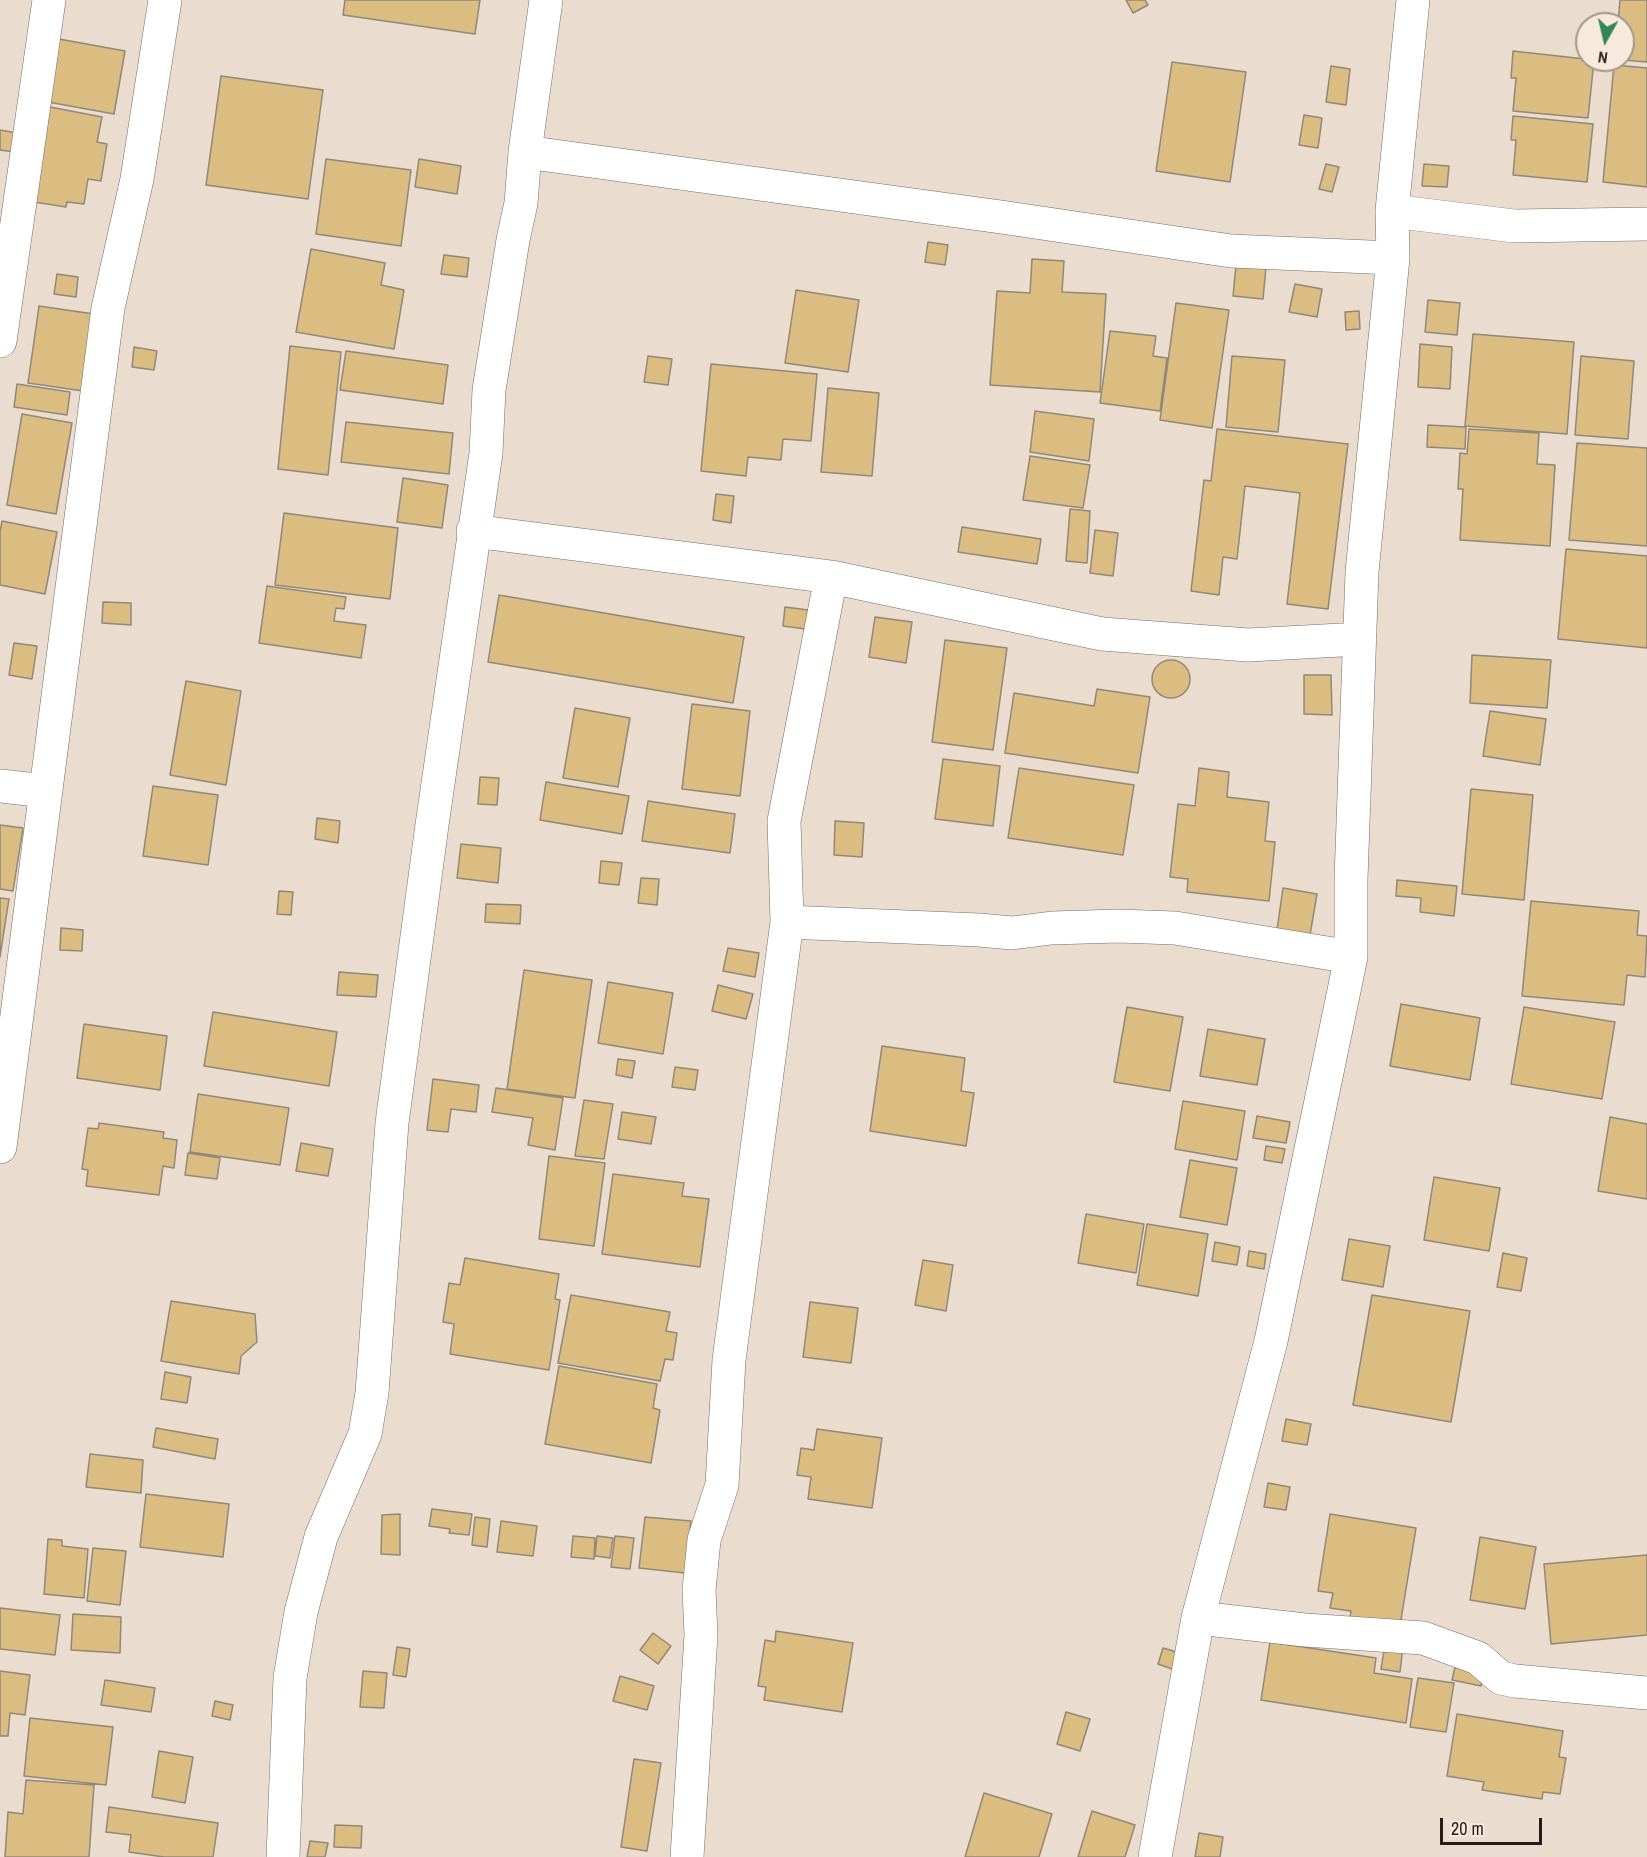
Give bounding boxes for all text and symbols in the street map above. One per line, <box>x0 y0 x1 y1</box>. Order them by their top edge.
north arrow <box>1575 12 1635 72</box>
text: N <box>1597 46 1609 69</box>
scale bar <box>1443 1806 1545 1844</box>
text: 20 m <box>1451 1816 1484 1841</box>

